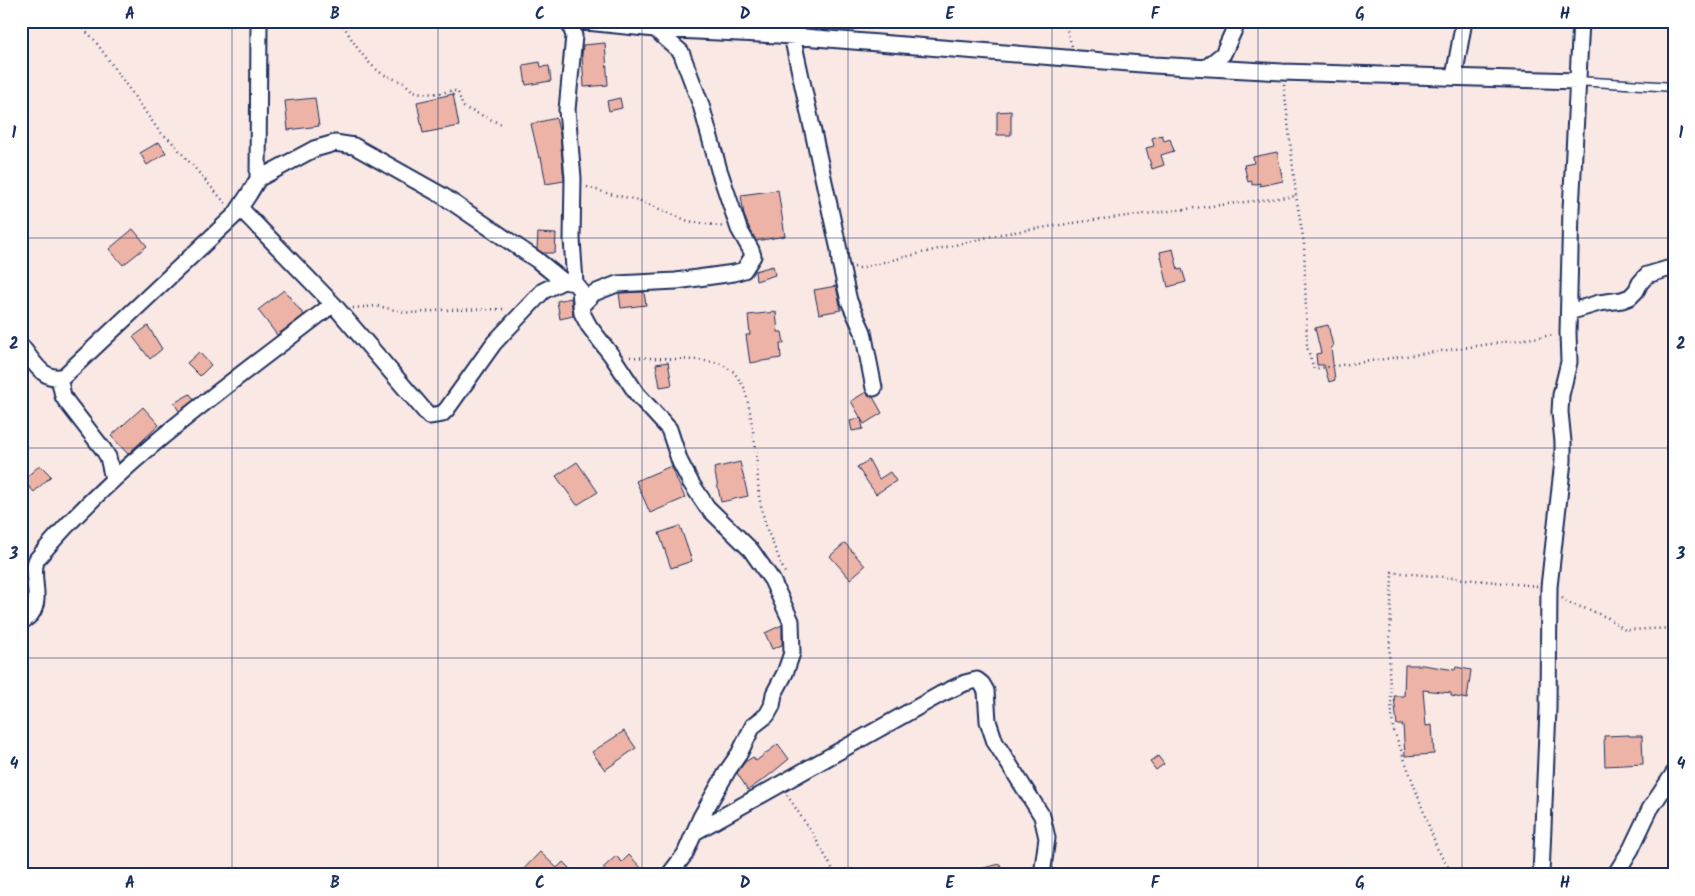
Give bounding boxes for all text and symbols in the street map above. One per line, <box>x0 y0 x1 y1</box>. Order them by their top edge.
text: A <box>125 2 135 27</box>
text: B <box>330 2 340 27</box>
text: C <box>535 2 545 27</box>
text: D <box>740 2 751 27</box>
text: E <box>946 2 956 27</box>
text: F <box>1151 2 1161 27</box>
text: G <box>1355 2 1365 27</box>
text: H <box>1560 2 1570 27</box>
text: 1 <box>12 121 17 146</box>
text: 1 <box>1679 121 1684 146</box>
text: 2 <box>9 332 19 357</box>
text: 2 <box>1676 332 1686 357</box>
text: 3 <box>9 542 19 567</box>
text: 3 <box>1676 542 1686 567</box>
text: 4 <box>10 752 19 777</box>
text: 4 <box>1677 752 1686 777</box>
text: A <box>125 871 135 896</box>
text: B <box>330 871 340 896</box>
text: C <box>535 871 545 896</box>
text: D <box>740 871 751 896</box>
text: E <box>946 871 956 896</box>
text: F <box>1151 871 1161 896</box>
text: G <box>1355 871 1365 896</box>
text: H <box>1560 871 1570 896</box>

